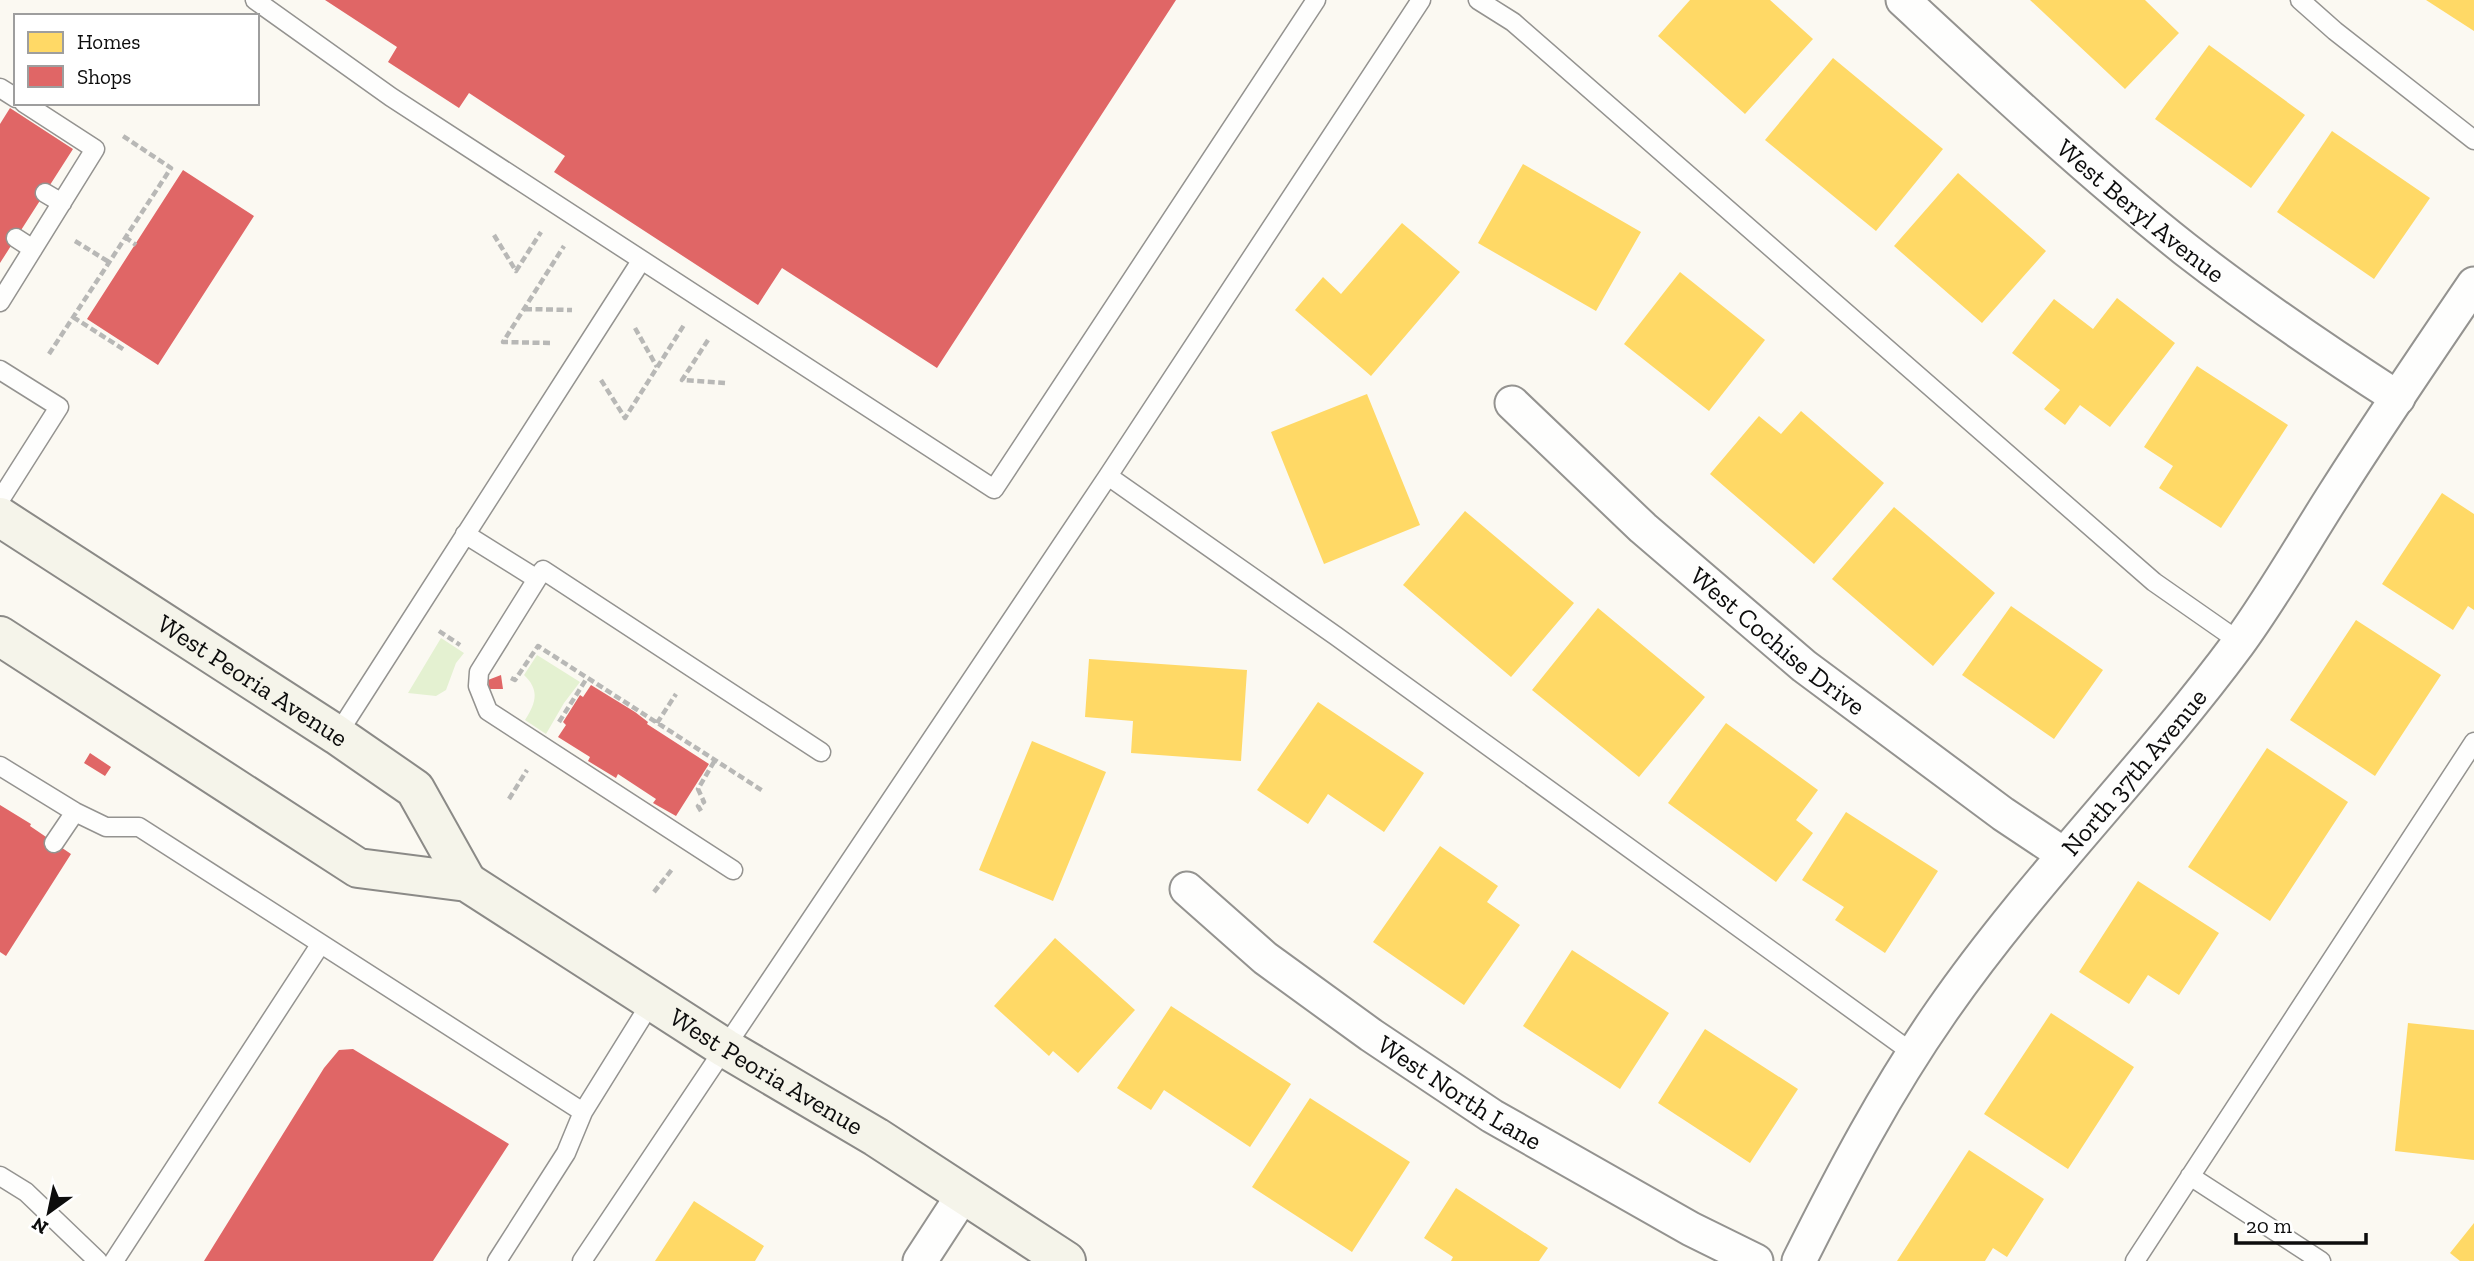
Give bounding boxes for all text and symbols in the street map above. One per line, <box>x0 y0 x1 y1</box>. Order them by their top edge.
legend <box>14 14 259 105</box>
text: Homes <box>77 29 140 54</box>
text: Shops <box>77 64 131 89</box>
street label: West Beryl Avenue <box>2050 132 2231 290</box>
street label: West Cochise Drive <box>1684 560 1872 722</box>
street label: West Peoria Avenue <box>151 607 354 754</box>
street label: North 37th Avenue <box>2054 682 2214 862</box>
street label: West Peoria Avenue <box>664 1001 869 1142</box>
street label: West North Lane <box>1372 1028 1547 1157</box>
north arrow <box>14 1177 84 1247</box>
scale bar <box>2236 1202 2366 1246</box>
text: N <box>28 1212 52 1239</box>
text: 20 m <box>2246 1213 2292 1238</box>

